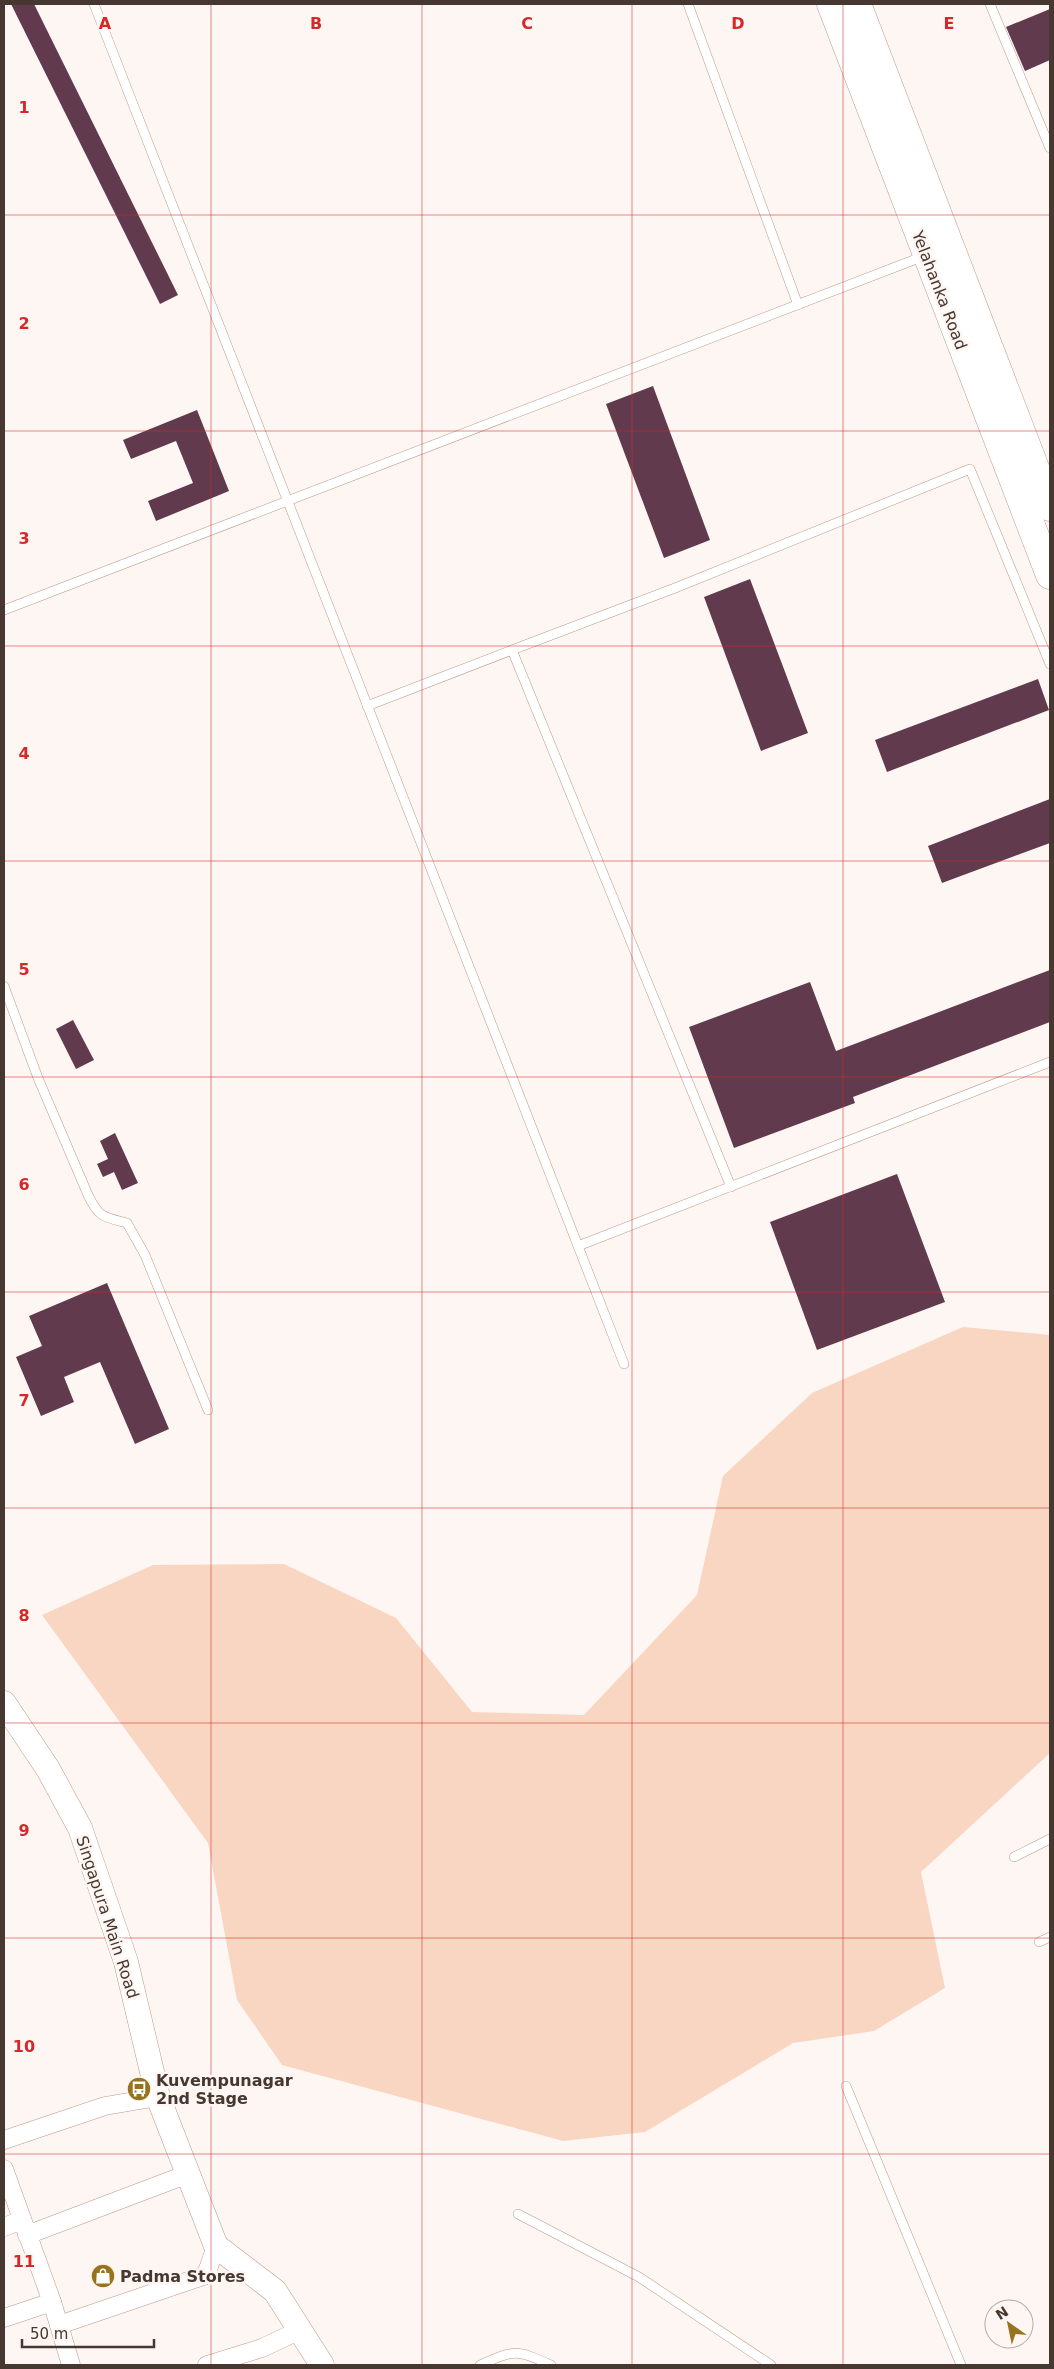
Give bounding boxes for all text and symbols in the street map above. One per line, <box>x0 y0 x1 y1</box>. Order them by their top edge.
text: A <box>99 14 112 33</box>
text: B <box>310 14 322 33</box>
text: C <box>521 14 533 33</box>
text: D <box>731 14 745 33</box>
text: E <box>944 14 954 33</box>
text: 1 <box>18 98 30 117</box>
street label: Yelahanka Road <box>908 227 971 352</box>
text: 2 <box>18 314 30 333</box>
text: 3 <box>18 529 30 548</box>
text: 4 <box>18 744 30 763</box>
text: 5 <box>18 960 30 979</box>
text: 6 <box>18 1175 30 1194</box>
text: 7 <box>18 1391 30 1410</box>
text: 8 <box>18 1606 30 1625</box>
text: 9 <box>18 1821 30 1840</box>
street label: Singapura Main Road <box>72 1833 143 2001</box>
text: 10 <box>13 2037 35 2056</box>
place label: Kuvempunagar 2nd Stage <box>156 2071 293 2108</box>
bus stop icon: Kuvempunagar 2nd Stage <box>126 2076 152 2102</box>
text: 11 <box>13 2252 35 2271</box>
shop icon: Padma Stores <box>90 2263 116 2289</box>
place label: Padma Stores <box>120 2267 245 2286</box>
north arrow <box>984 2299 1034 2349</box>
text: N <box>993 2303 1011 2323</box>
scale bar <box>22 2316 155 2348</box>
text: 50 m <box>30 2325 68 2343</box>

